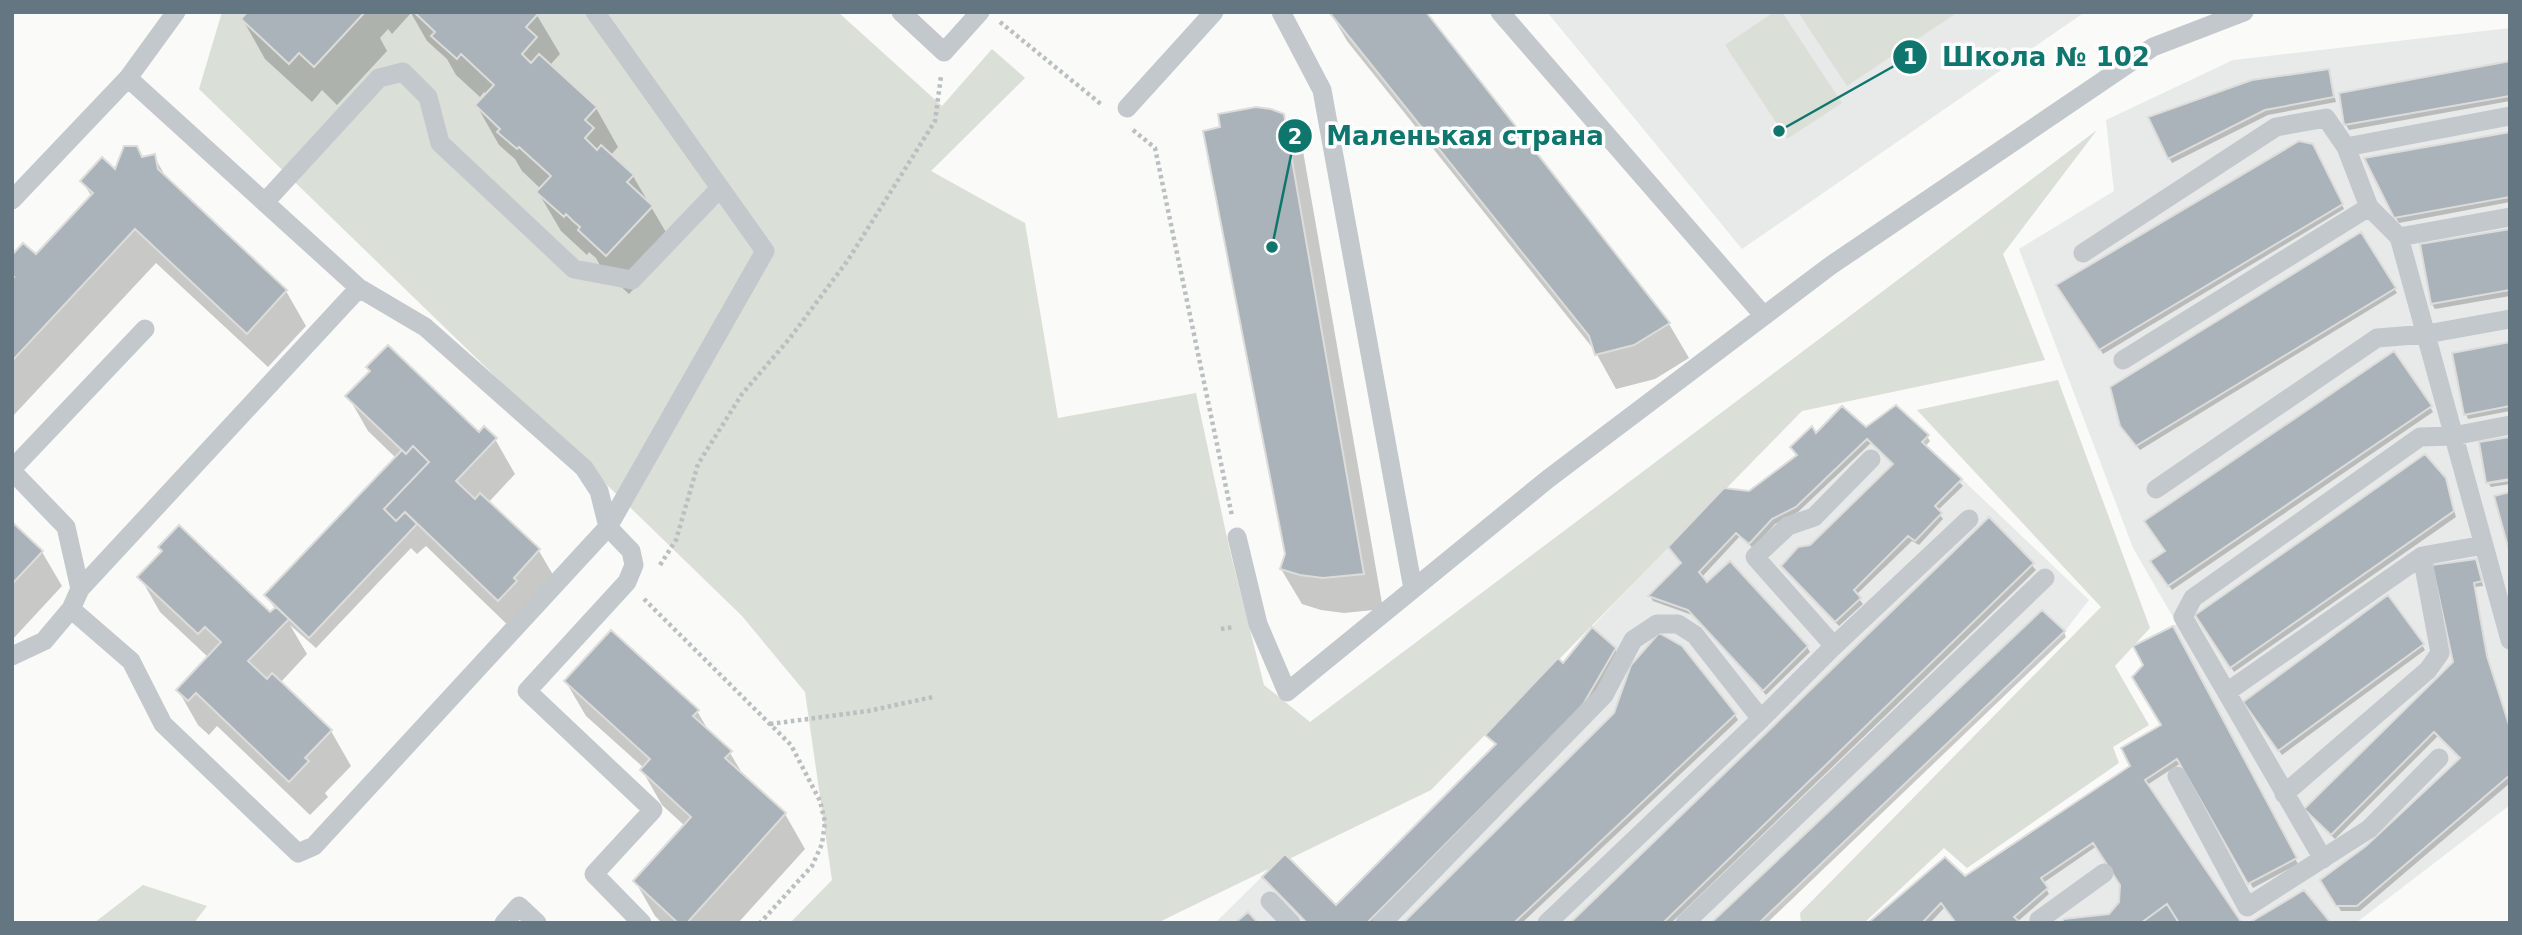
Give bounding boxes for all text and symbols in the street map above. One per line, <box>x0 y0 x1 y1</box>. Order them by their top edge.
callout: Школа № 102 <box>1893 34 2164 81</box>
text: Школа № 102 <box>1942 42 2150 72</box>
text: 1 <box>1903 45 1917 69</box>
callout: Маленькая страна <box>1278 113 1618 160</box>
text: Маленькая страна <box>1326 121 1604 151</box>
text: 2 <box>1288 125 1302 149</box>

